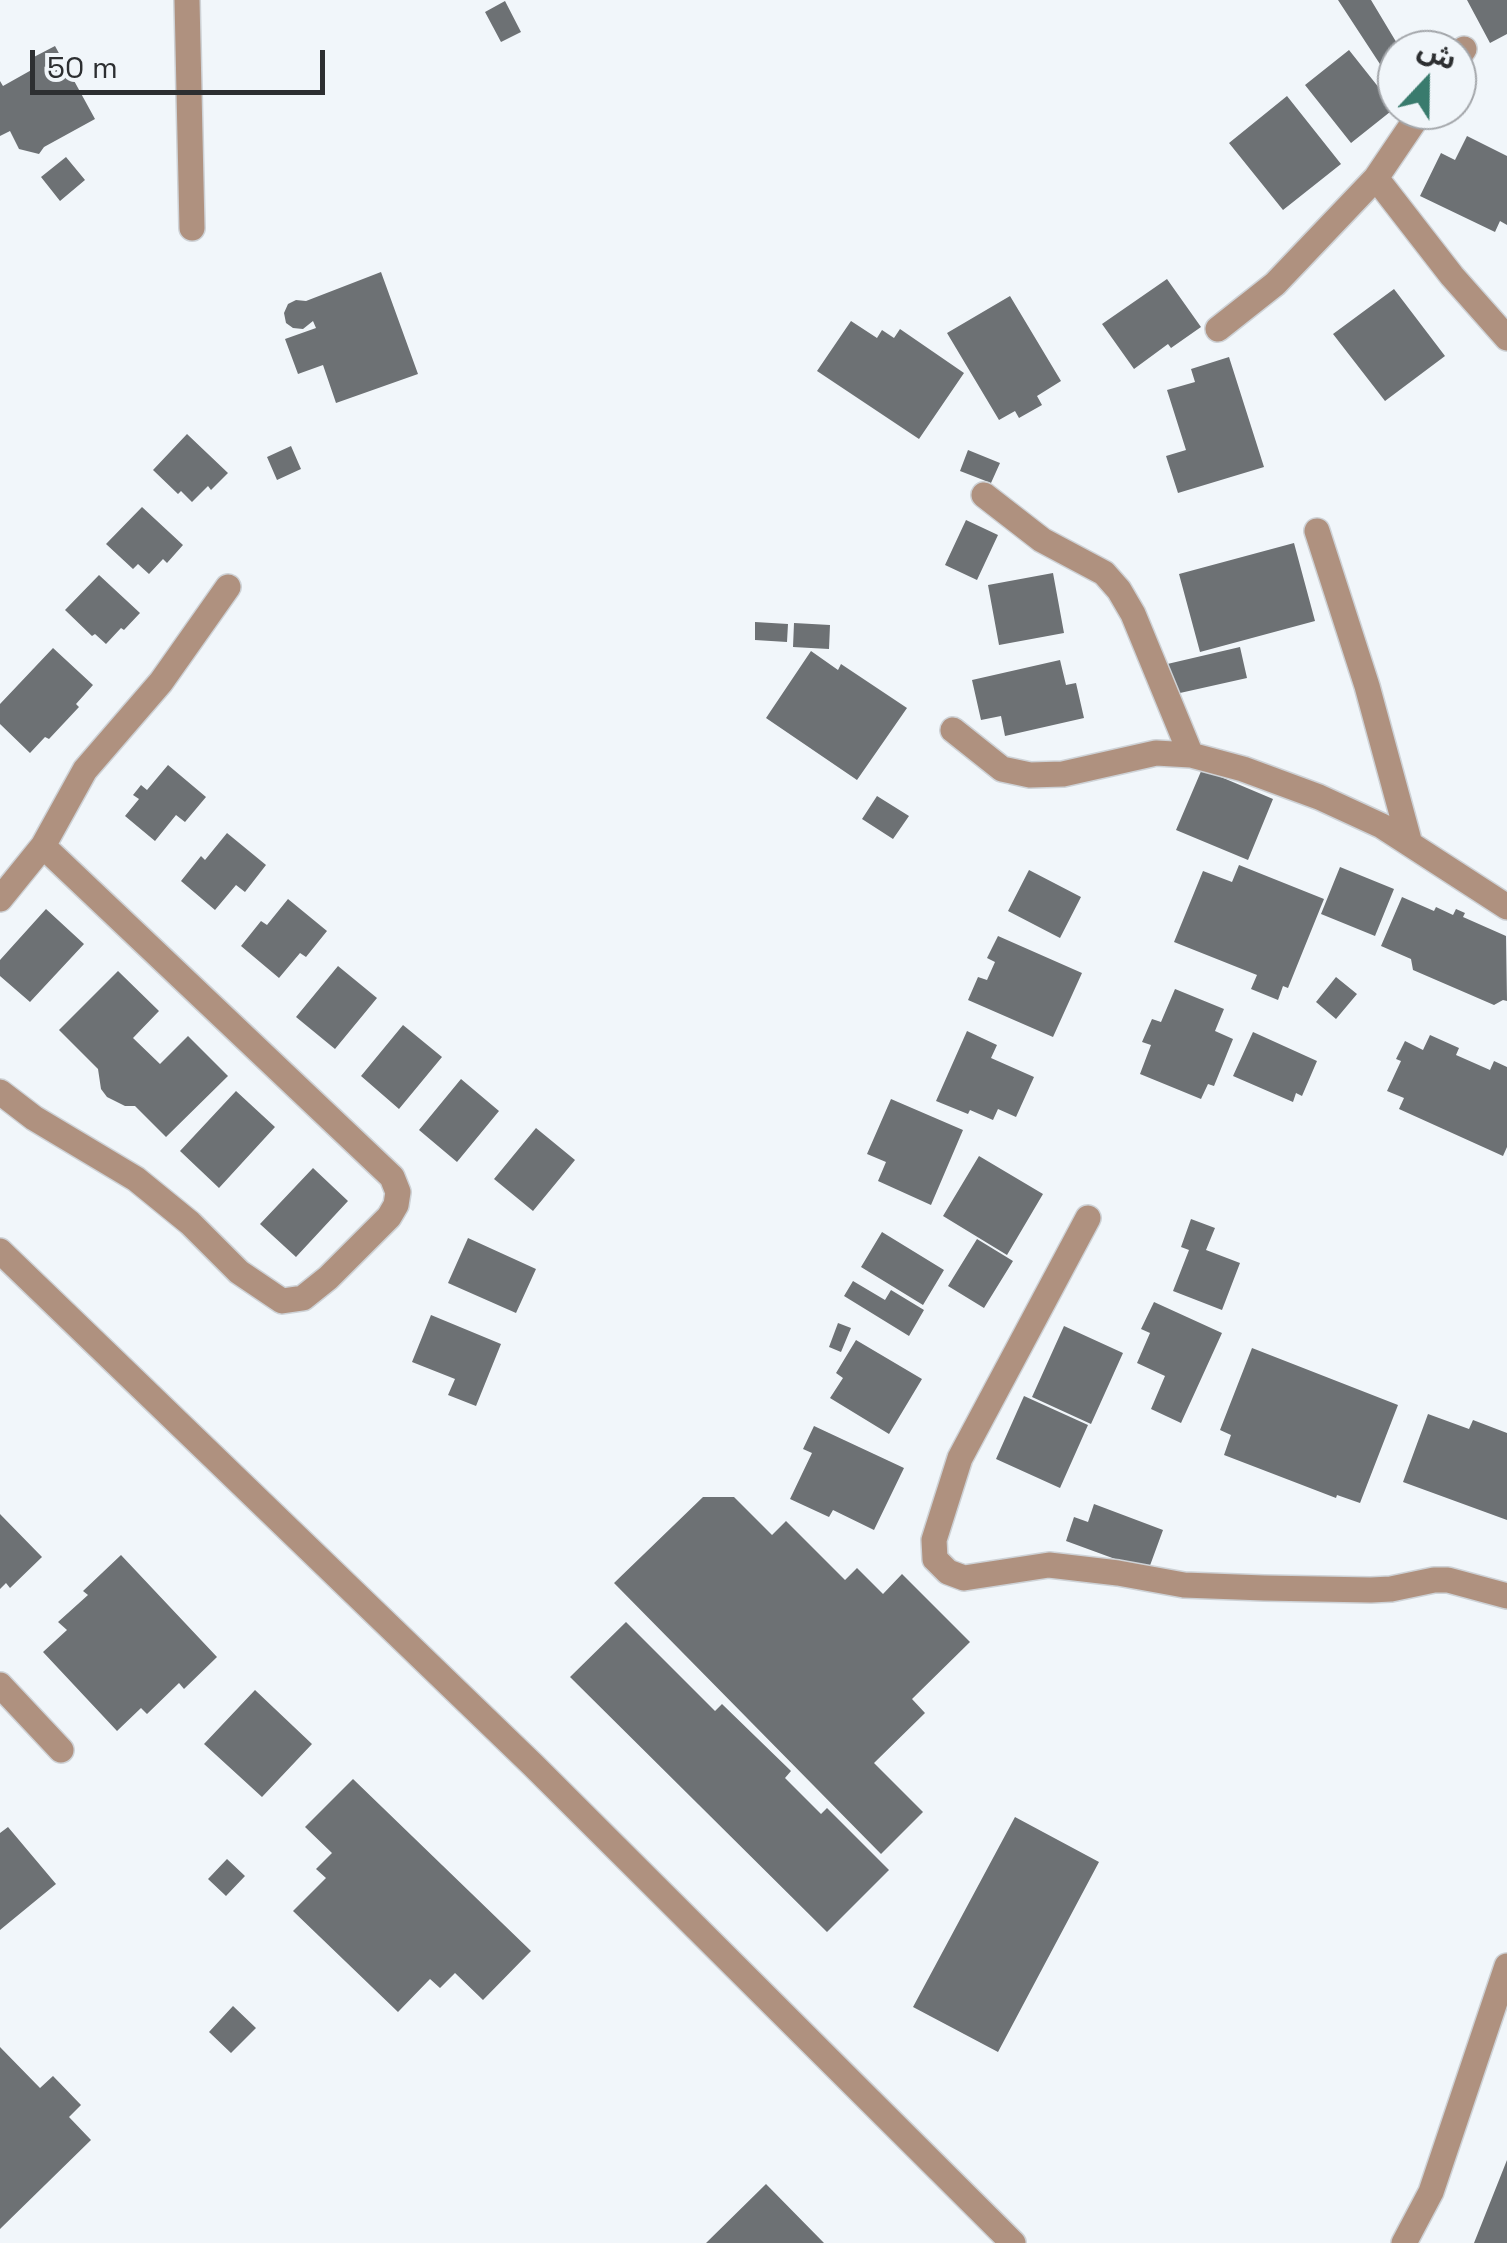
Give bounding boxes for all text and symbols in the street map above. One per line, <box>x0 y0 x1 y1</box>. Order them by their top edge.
scale bar <box>35 30 330 92</box>
north arrow <box>1377 30 1477 130</box>
text: ش <box>1413 30 1462 78</box>
text: 50 m <box>47 48 118 87</box>

